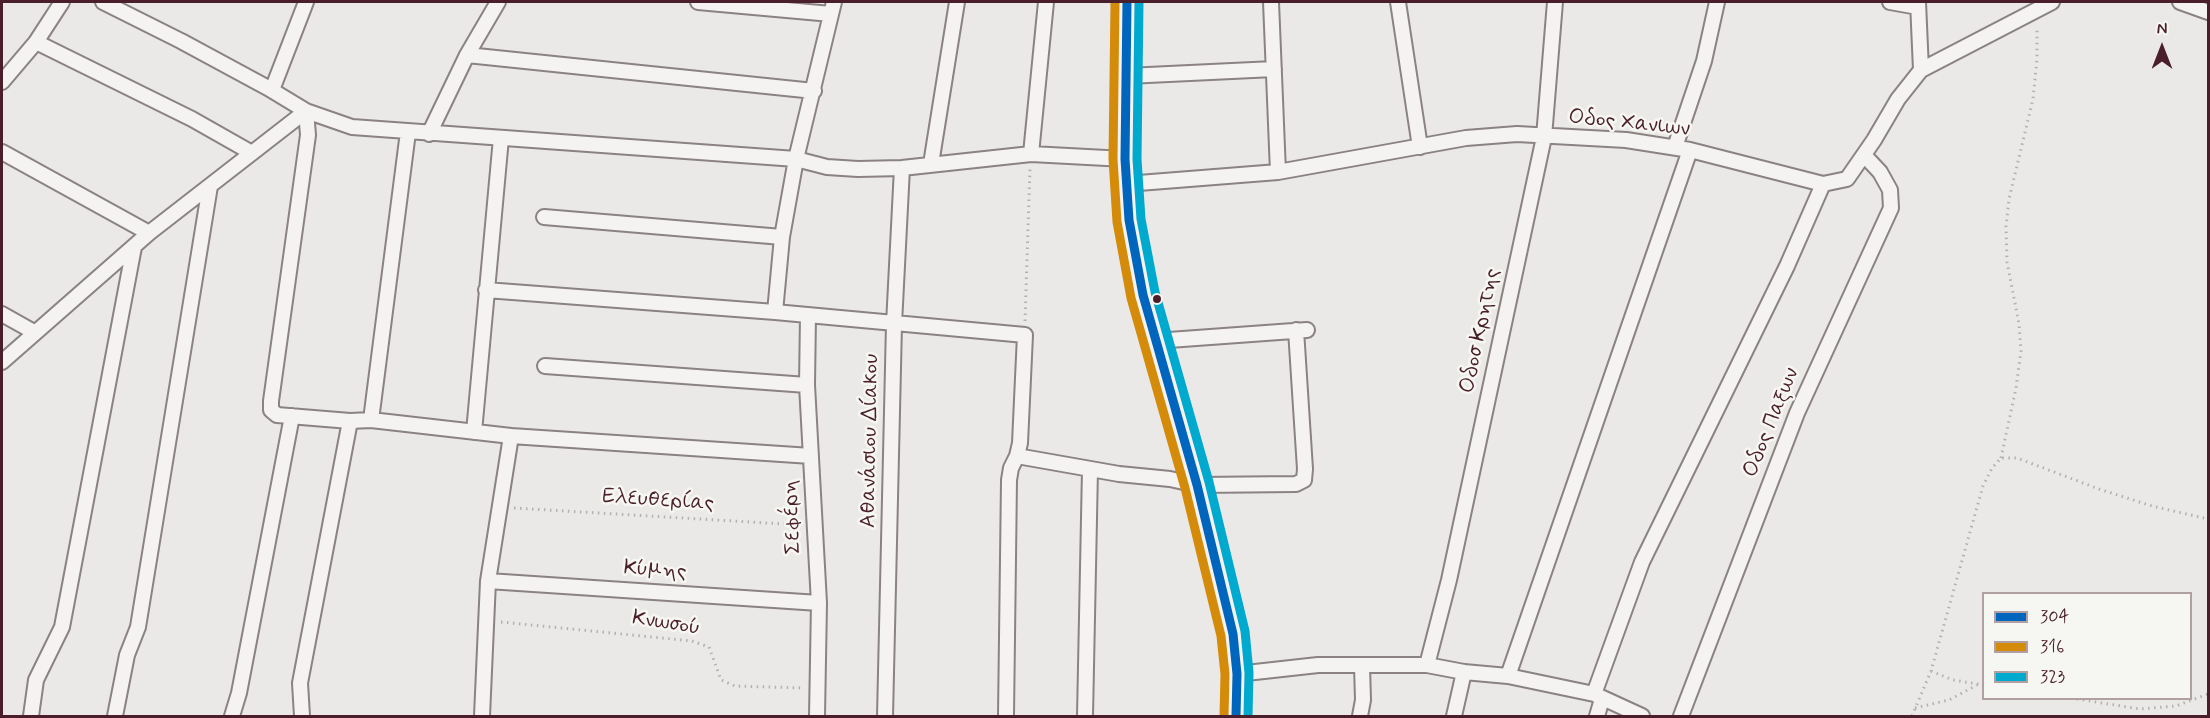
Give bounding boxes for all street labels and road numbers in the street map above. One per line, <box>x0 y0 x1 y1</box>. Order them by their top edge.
street label: Οδος Χανιων <box>1567 104 1691 144</box>
street label: Οδοσ Κρητης <box>1455 266 1507 396</box>
street label: Αθανάσιου Δίακου <box>856 354 886 528</box>
street label: Οδος Παξων <box>1738 364 1806 482</box>
street label: Σεφέρη <box>778 479 808 555</box>
street label: Ελευθερίας <box>601 484 715 518</box>
street label: Κύμης <box>623 556 687 586</box>
street label: Κνωσού <box>630 606 702 642</box>

